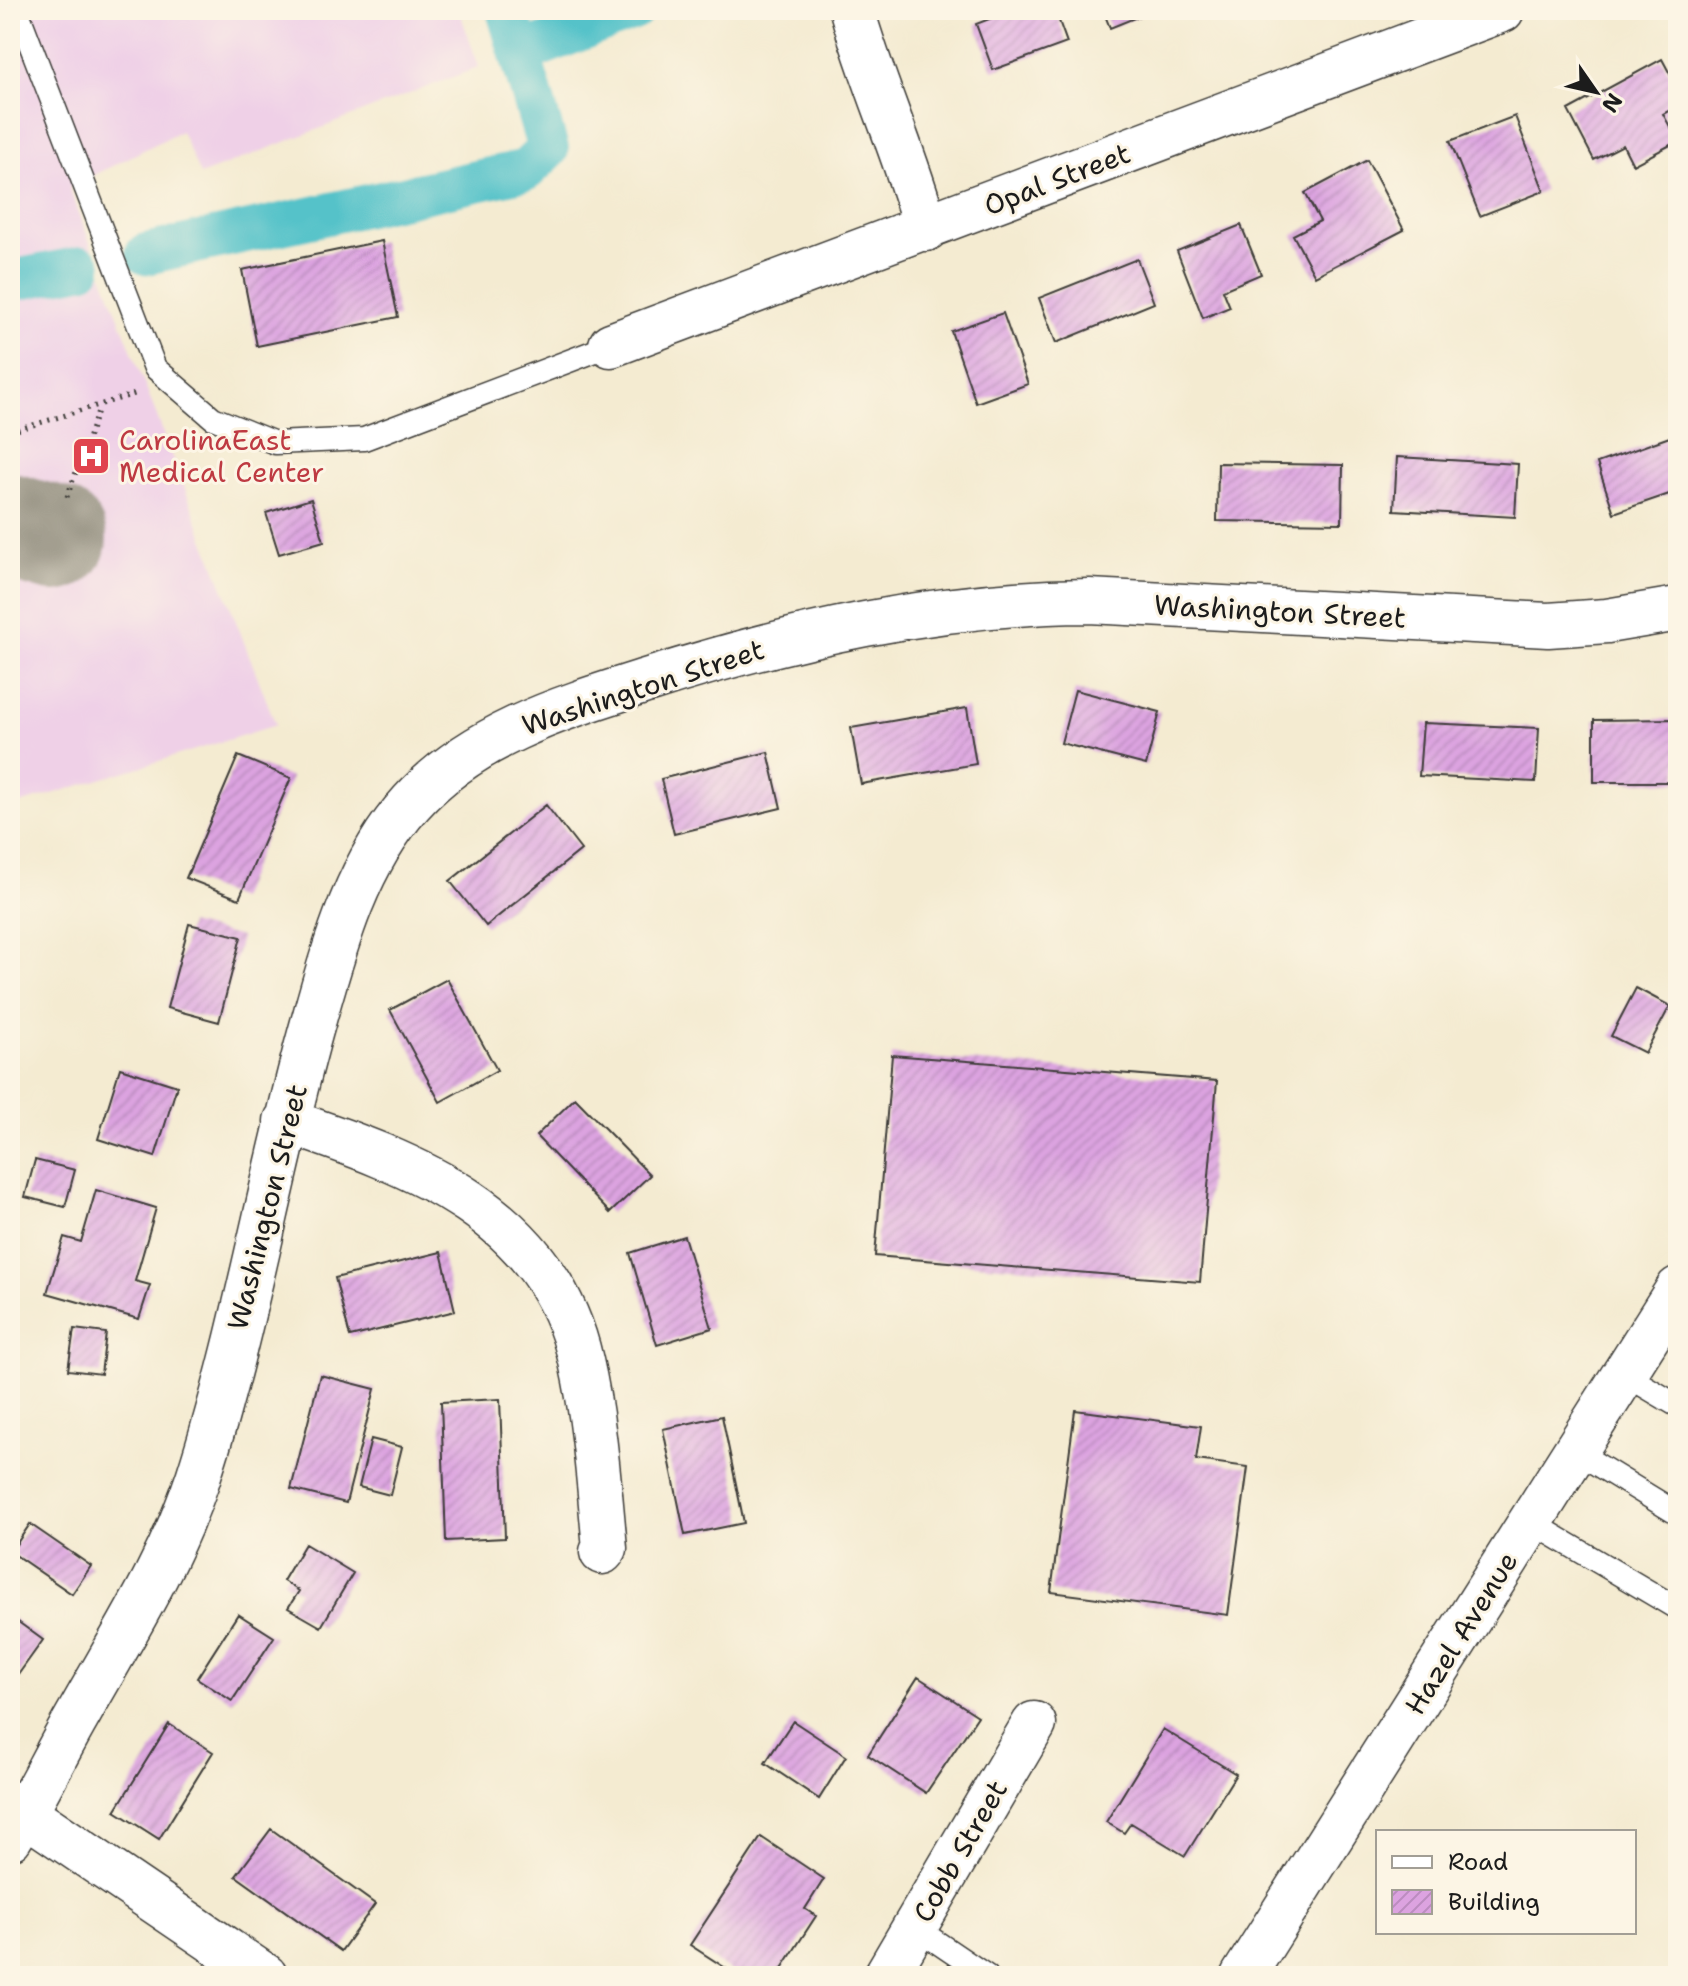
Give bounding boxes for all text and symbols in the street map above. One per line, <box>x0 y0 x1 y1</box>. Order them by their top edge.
north arrow <box>1556 52 1636 132</box>
text: N <box>1595 88 1629 118</box>
street label: Opal Street <box>978 134 1136 224</box>
place label: CarolinaEast Medical Center <box>119 421 324 491</box>
hospital icon: CarolinaEast Medical Center <box>70 435 112 477</box>
street label: Washington Street <box>1153 585 1407 637</box>
street label: Washington Street <box>517 630 769 744</box>
street label: Washington Street <box>218 1080 316 1334</box>
street label: Hazel Avenue <box>1396 1544 1526 1722</box>
street label: Cobb Street <box>904 1773 1016 1929</box>
legend <box>1376 1830 1636 1934</box>
text: Road <box>1448 1846 1508 1878</box>
text: Building <box>1448 1886 1540 1918</box>

